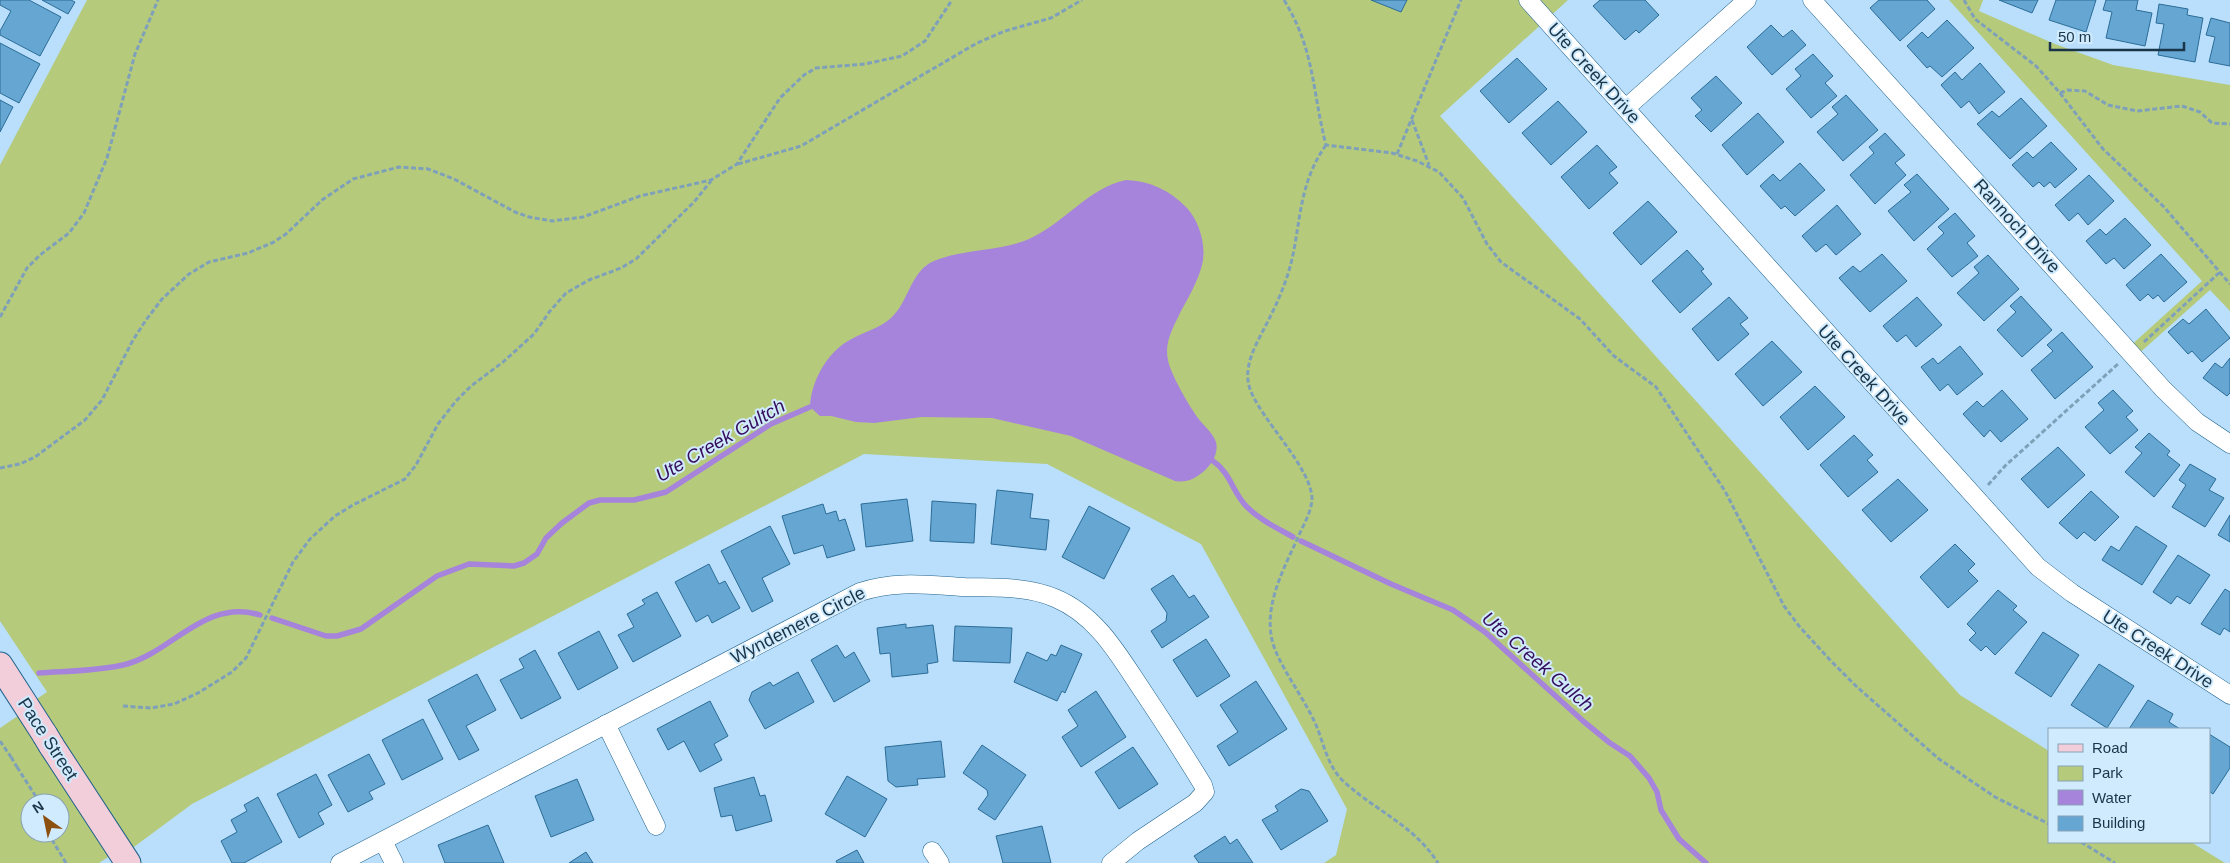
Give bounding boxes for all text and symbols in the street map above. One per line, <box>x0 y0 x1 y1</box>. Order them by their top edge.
street label: Ute Creek Drive <box>1544 19 1644 127</box>
scale bar <box>2050 20 2184 52</box>
text: 50 m <box>2058 28 2091 45</box>
street label: Rannoch Drive <box>1970 175 2064 277</box>
street label: Ute Creek Drive <box>1814 321 1914 429</box>
water label: Ute Creek Gultch <box>652 395 789 486</box>
street label: Wyndemere Circle <box>728 583 868 667</box>
street label: Ute Creek Drive <box>2099 606 2217 692</box>
water label: Ute Creek Gulch <box>1478 607 1598 715</box>
street label: Pace Street <box>14 694 82 784</box>
legend <box>2048 728 2210 843</box>
text: Road <box>2092 739 2128 756</box>
text: Park <box>2092 764 2123 781</box>
text: Water <box>2092 789 2131 806</box>
north arrow <box>20 793 70 843</box>
text: N <box>29 798 47 817</box>
text: Building <box>2092 814 2145 831</box>

